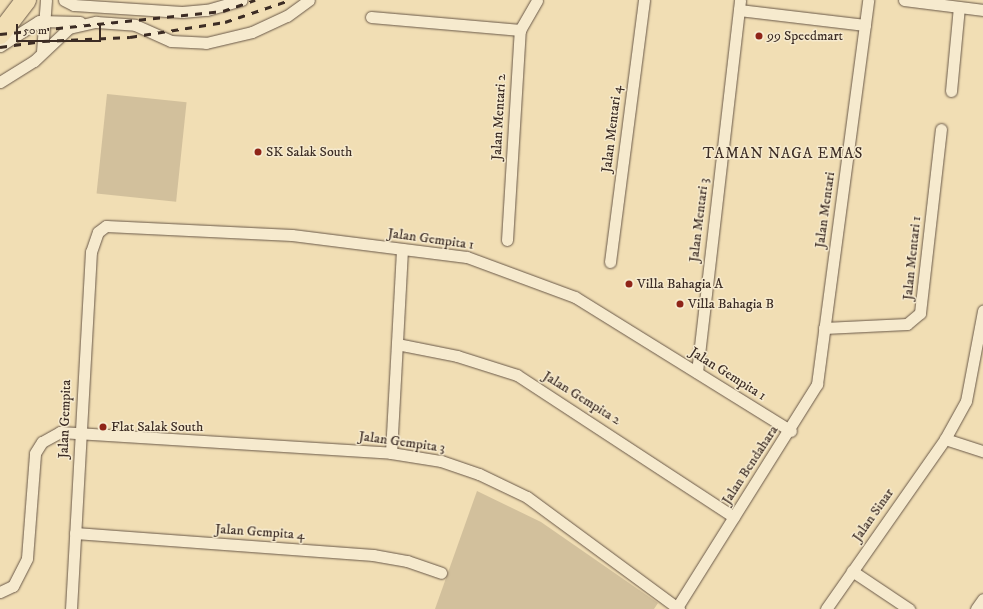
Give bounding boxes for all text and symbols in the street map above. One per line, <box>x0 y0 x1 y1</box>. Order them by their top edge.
scale bar <box>18 16 103 42</box>
text: 50 m <box>23 23 47 38</box>
place label: 99 Speedmart <box>767 28 843 44</box>
marker: 99 Speedmart <box>754 31 764 41</box>
street label: Jalan Mentari 2 <box>488 73 510 161</box>
street label: Jalan Mentari 4 <box>598 84 626 174</box>
place label: SK Salak South <box>266 144 352 160</box>
district label: TAMAN NAGA EMAS <box>703 145 863 163</box>
marker: SK Salak South <box>253 147 263 157</box>
street label: Jalan Mentari <box>811 171 839 249</box>
street label: Jalan Mentari 3 <box>685 177 713 263</box>
street label: Jalan Mentari 1 <box>899 215 925 301</box>
street label: Jalan Gempita 1 <box>387 225 475 253</box>
place label: Villa Bahagia A <box>637 276 723 292</box>
marker: Villa Bahagia A <box>624 279 634 289</box>
place label: Villa Bahagia B <box>688 296 774 312</box>
marker: Villa Bahagia B <box>675 299 685 309</box>
street label: Jalan Gempita 1 <box>687 344 769 404</box>
street label: Jalan Gempita 2 <box>540 367 624 429</box>
street label: Jalan Gempita <box>55 379 75 459</box>
place label: Flat Salak South <box>111 419 203 435</box>
marker: Flat Salak South <box>98 422 108 432</box>
street label: Jalan Bendahara <box>718 422 782 508</box>
street label: Jalan Gempita 3 <box>358 428 446 456</box>
street label: Jalan Sinar <box>849 485 897 545</box>
street label: Jalan Gempita 4 <box>215 520 305 544</box>

